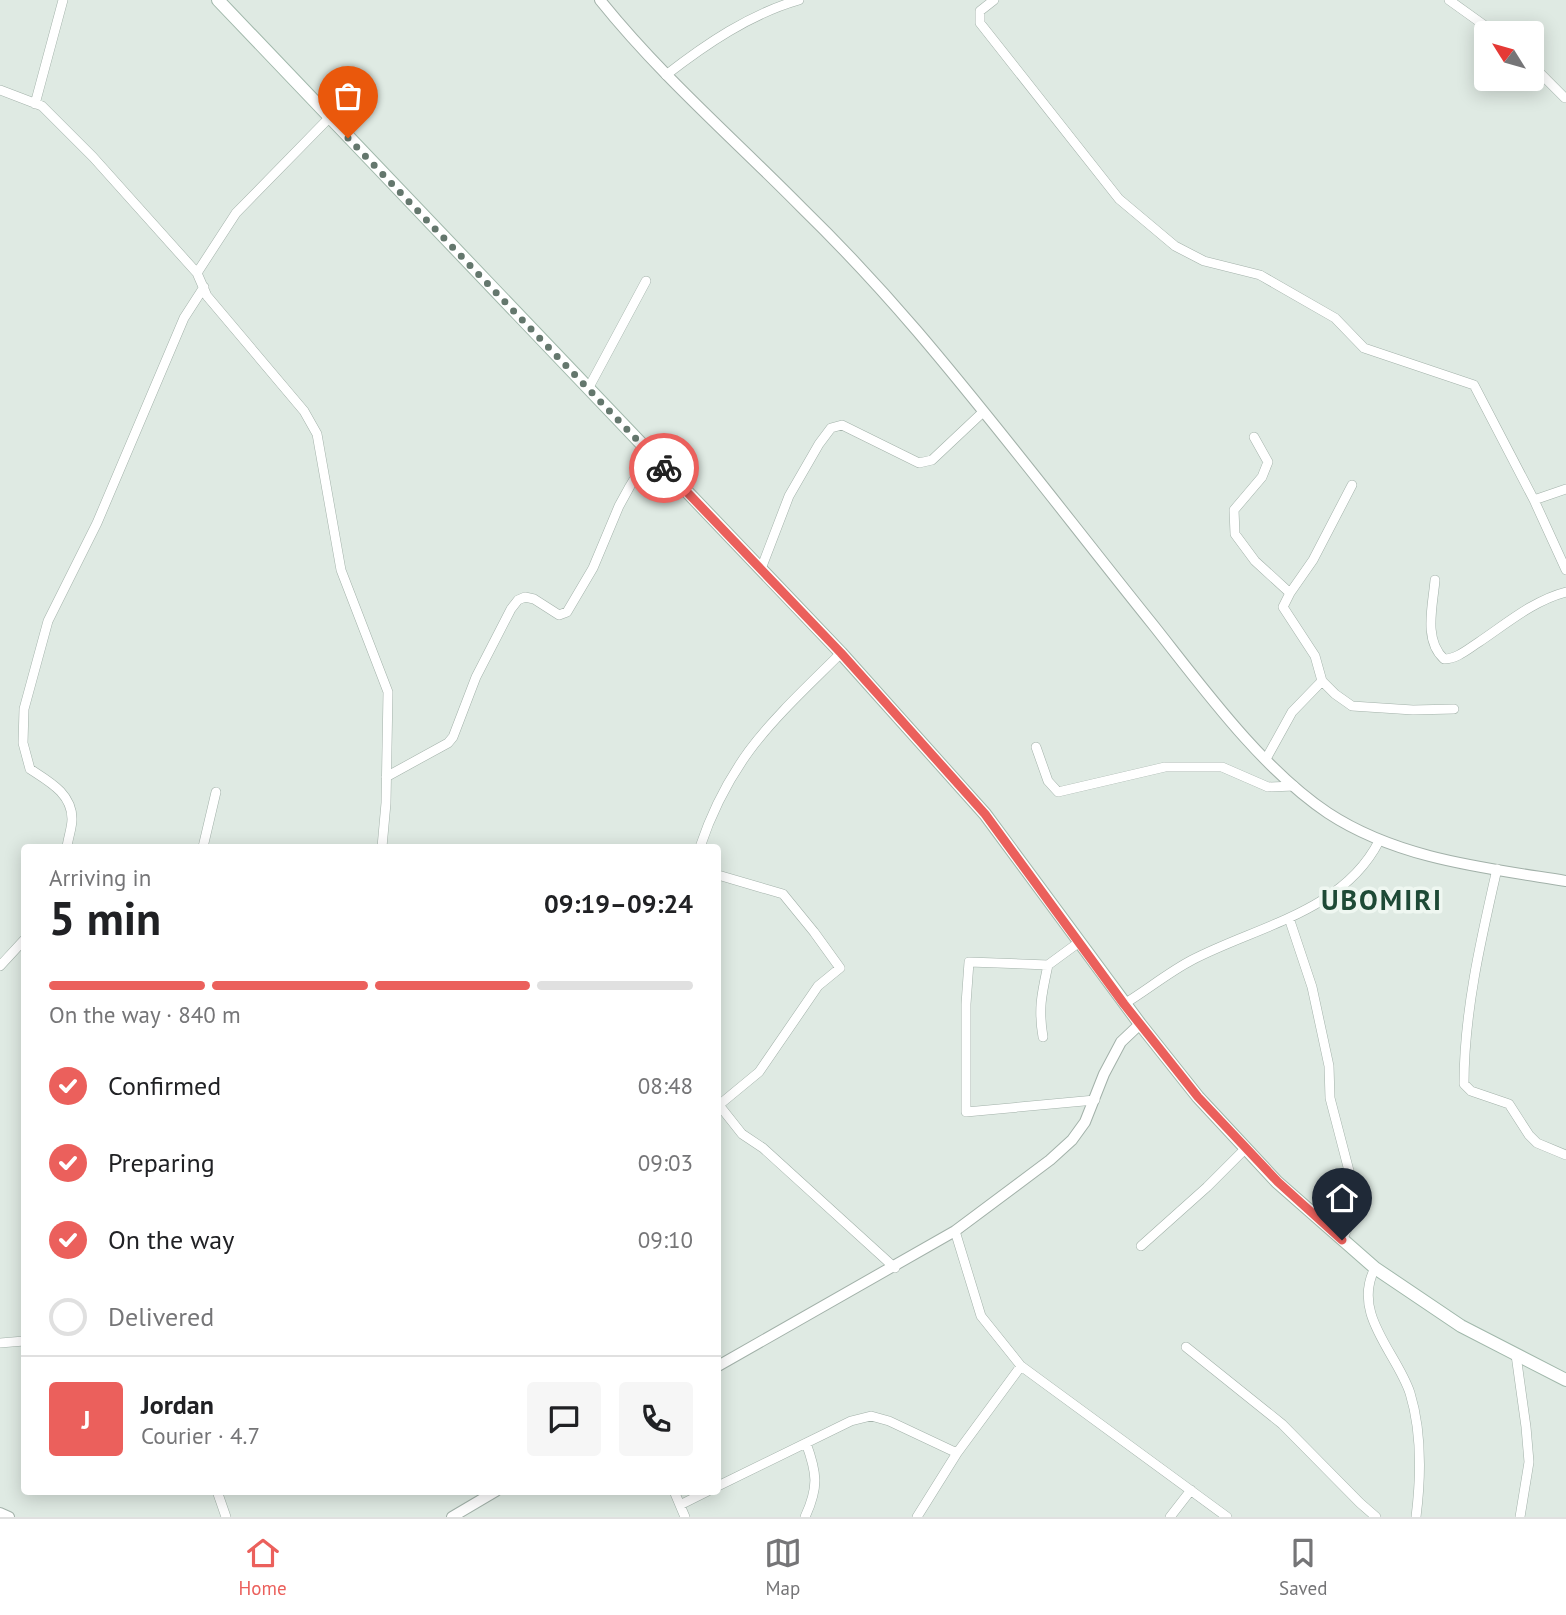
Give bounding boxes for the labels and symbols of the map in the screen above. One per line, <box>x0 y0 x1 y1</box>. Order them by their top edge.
north arrow <box>1474 21 1544 91</box>
pin <box>318 66 378 138</box>
courier <box>629 433 699 503</box>
district label: UBOMIRI <box>1321 881 1443 918</box>
pin <box>1312 1168 1372 1240</box>

